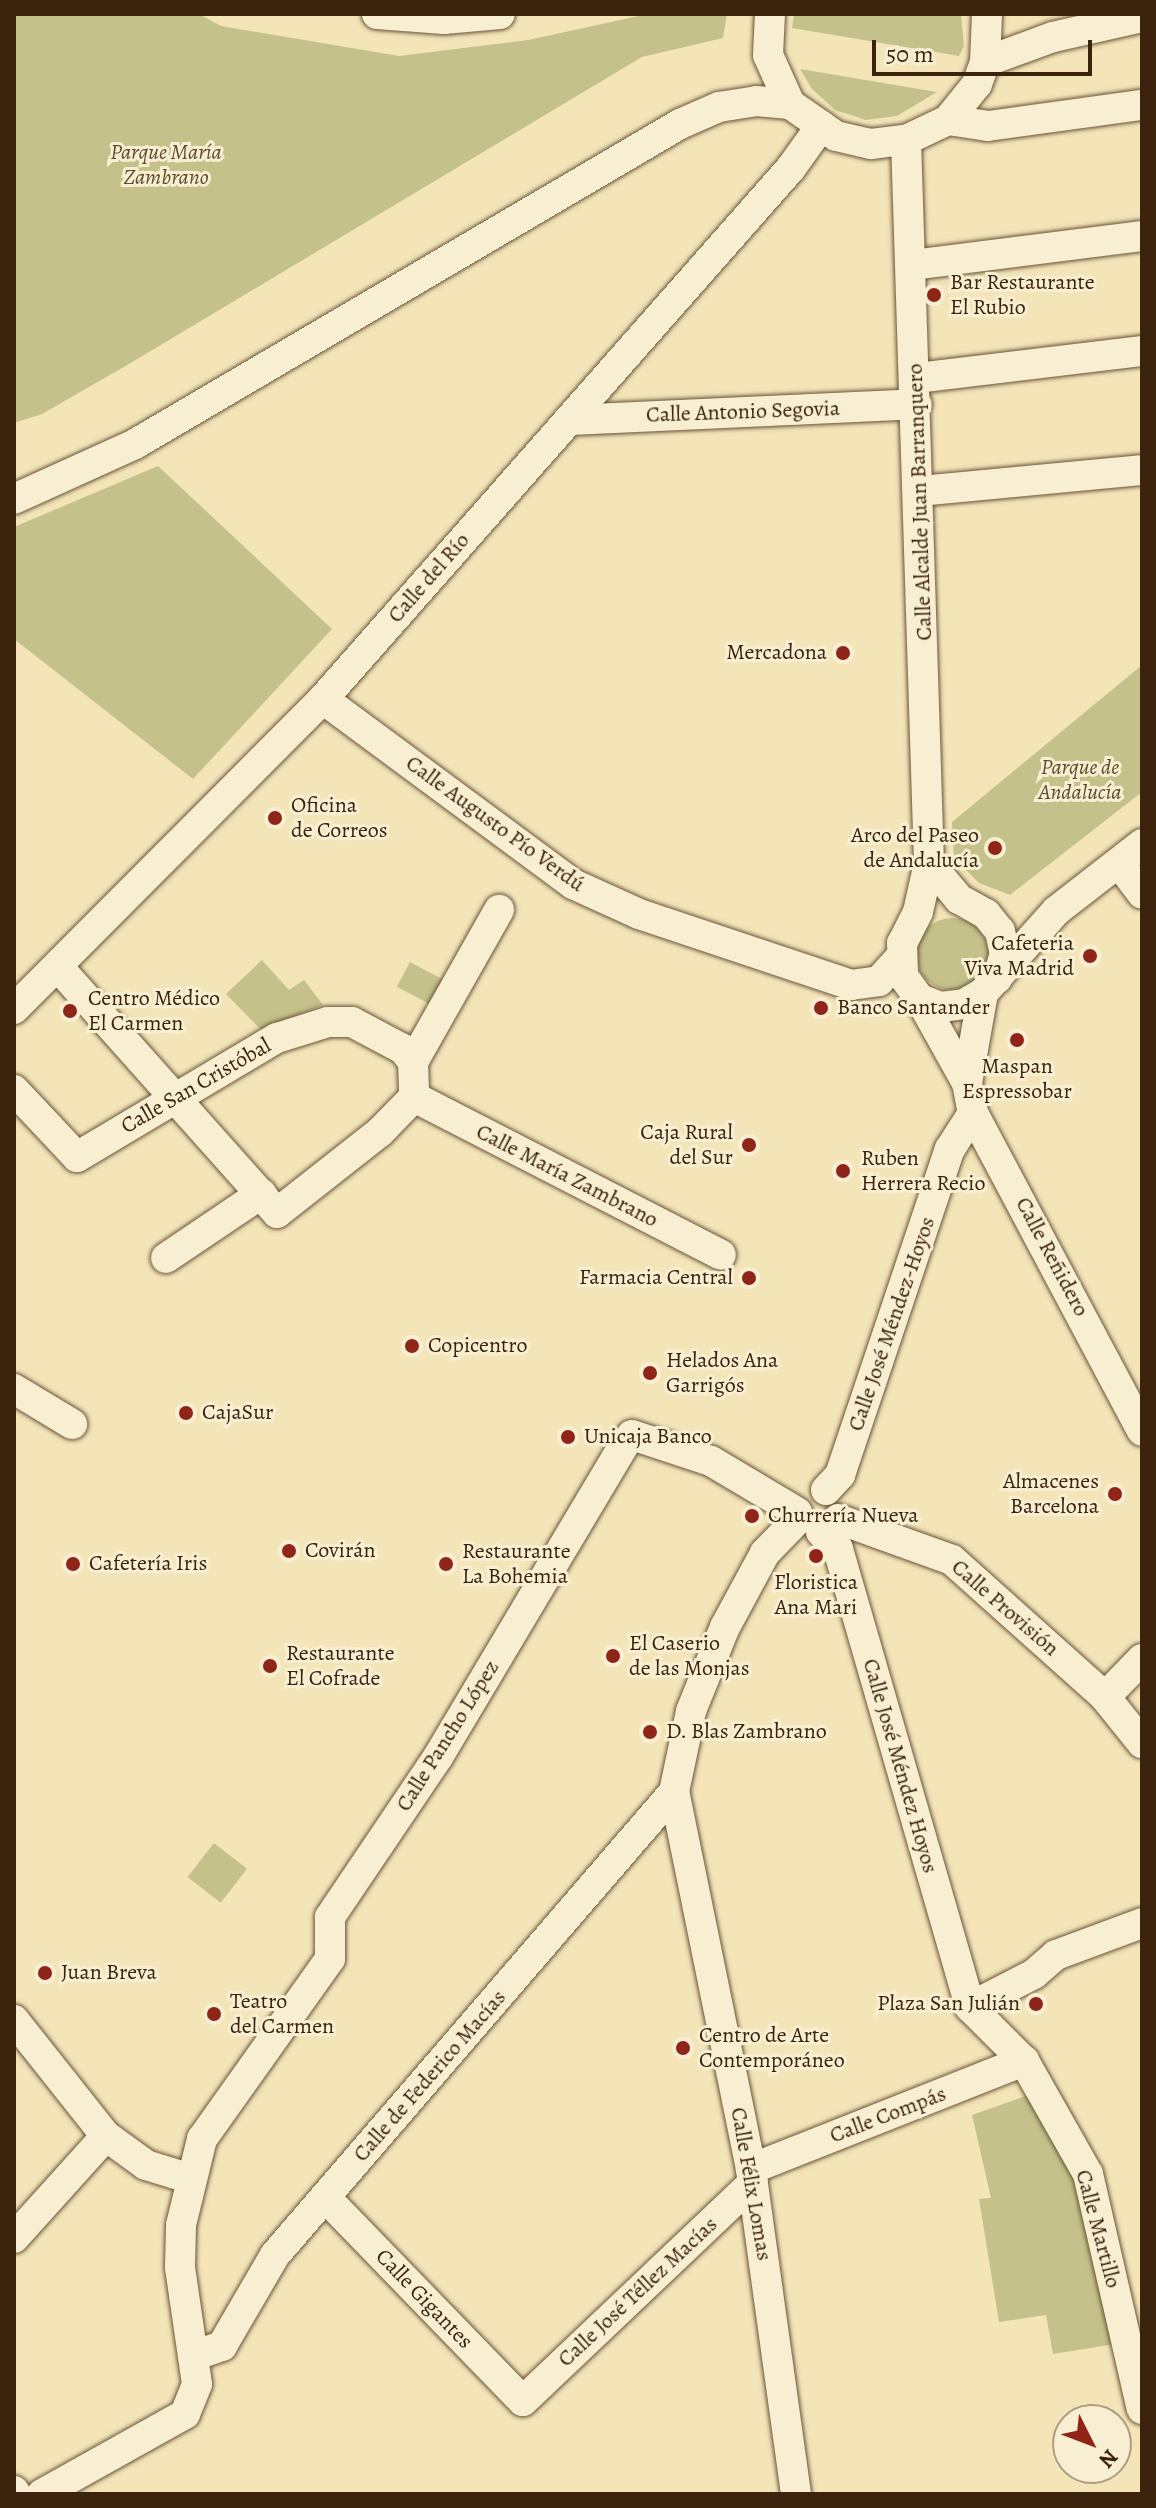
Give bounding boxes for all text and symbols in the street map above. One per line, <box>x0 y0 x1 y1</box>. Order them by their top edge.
scale bar <box>876 24 1096 74</box>
text: 50 m <box>886 38 934 70</box>
park label: Parque María Zambrano <box>110 139 222 190</box>
place label: Bar Restaurante El Rubio <box>950 269 1095 320</box>
marker: Bar Restaurante El Rubio <box>925 286 943 304</box>
street label: Calle Alcalde Juan Barranquero <box>902 363 938 641</box>
street label: Calle Antonio Segovia <box>646 395 840 429</box>
street label: Calle del Río <box>383 528 475 628</box>
place label: Mercadona <box>726 640 827 666</box>
marker: Mercadona <box>834 644 852 662</box>
street label: Calle Augusto Pío Verdú <box>400 750 590 898</box>
park label: Parque de Andalucía <box>1039 754 1121 806</box>
place label: Oficina de Correos <box>291 792 388 844</box>
marker: Oficina de Correos <box>266 809 284 827</box>
place label: Arco del Paseo de Andalucía <box>851 822 979 874</box>
marker: Arco del Paseo de Andalucía <box>986 839 1004 857</box>
place label: Cafeteria Viva Madrid <box>964 930 1074 982</box>
marker: Cafeteria Viva Madrid <box>1081 947 1099 965</box>
place label: Centro Médico El Carmen <box>88 985 220 1036</box>
place label: Banco Santander <box>837 995 990 1021</box>
marker: Banco Santander <box>812 999 830 1017</box>
marker: Centro Médico El Carmen <box>59 1000 81 1022</box>
marker: Maspan Espressobar <box>1008 1031 1026 1049</box>
street label: Calle San Cristóbal <box>116 1032 276 1140</box>
place label: Maspan Espressobar <box>962 1053 1072 1104</box>
street label: Calle María Zambrano <box>472 1119 662 1233</box>
place label: Caja Rural del Sur <box>640 1119 733 1170</box>
marker: Caja Rural del Sur <box>740 1136 758 1154</box>
place label: Ruben Herrera Recio <box>861 1145 985 1196</box>
marker: Ruben Herrera Recio <box>832 1160 854 1182</box>
street label: Calle Reñidero <box>1010 1193 1094 1321</box>
street label: Calle José Méndez-Hoyos <box>843 1213 941 1435</box>
place label: Farmacia Central <box>579 1265 733 1291</box>
marker: Farmacia Central <box>740 1269 758 1287</box>
place label: Copicentro <box>428 1333 527 1359</box>
marker: Copicentro <box>403 1337 421 1355</box>
place label: Helados Ana Garrigós <box>666 1347 778 1398</box>
marker: Helados Ana Garrigós <box>641 1364 659 1382</box>
place label: CajaSur <box>202 1400 274 1426</box>
marker: CajaSur <box>177 1404 195 1422</box>
place label: Unicaja Banco <box>584 1424 712 1450</box>
marker: Unicaja Banco <box>559 1428 577 1446</box>
place label: Almacenes Barcelona <box>1003 1468 1099 1520</box>
marker: Almacenes Barcelona <box>1106 1485 1124 1503</box>
place label: Churrería Nueva <box>768 1503 918 1529</box>
marker: Churrería Nueva <box>743 1507 761 1525</box>
place label: Covirán <box>305 1538 375 1564</box>
place label: Restaurante La Bohemia <box>462 1538 571 1590</box>
marker: Covirán <box>280 1542 298 1560</box>
marker: Floristica Ana Mari <box>807 1547 825 1565</box>
place label: Cafetería Iris <box>89 1551 207 1577</box>
street label: Calle Provisión <box>946 1554 1064 1662</box>
marker: Cafetería Iris <box>64 1555 82 1573</box>
marker: Restaurante La Bohemia <box>437 1555 455 1573</box>
place label: Floristica Ana Mari <box>774 1569 858 1620</box>
place label: El Caserio de las Monjas <box>629 1630 750 1682</box>
place label: Restaurante El Cofrade <box>286 1640 395 1692</box>
marker: El Caserio de las Monjas <box>604 1647 622 1665</box>
street label: Calle Pancho López <box>391 1656 505 1816</box>
street label: Calle José Méndez Hoyos <box>857 1656 943 1876</box>
marker: Restaurante El Cofrade <box>261 1657 279 1675</box>
place label: D. Blas Zambrano <box>666 1719 827 1745</box>
marker: D. Blas Zambrano <box>641 1723 659 1741</box>
place label: Juan Breva <box>61 1960 157 1986</box>
marker: Juan Breva <box>36 1964 54 1982</box>
street label: Calle de Federico Macías <box>348 1985 512 2167</box>
place label: Teatro del Carmen <box>230 1988 334 2040</box>
place label: Plaza San Julián <box>877 1991 1020 2017</box>
marker: Plaza San Julián <box>1027 1995 1045 2013</box>
marker: Teatro del Carmen <box>205 2005 223 2023</box>
place label: Centro de Arte Contemporáneo <box>699 2022 845 2074</box>
marker: Centro de Arte Contemporáneo <box>674 2039 692 2057</box>
street label: Calle Compás <box>826 2081 950 2149</box>
street label: Calle Félix Lomas <box>725 2105 777 2263</box>
street label: Calle Martillo <box>1070 2167 1126 2291</box>
street label: Calle José Téllez Macías <box>553 2211 723 2373</box>
street label: Calle Gigantes <box>370 2244 478 2354</box>
north arrow <box>1052 2404 1132 2484</box>
text: N <box>1092 2443 1125 2475</box>

